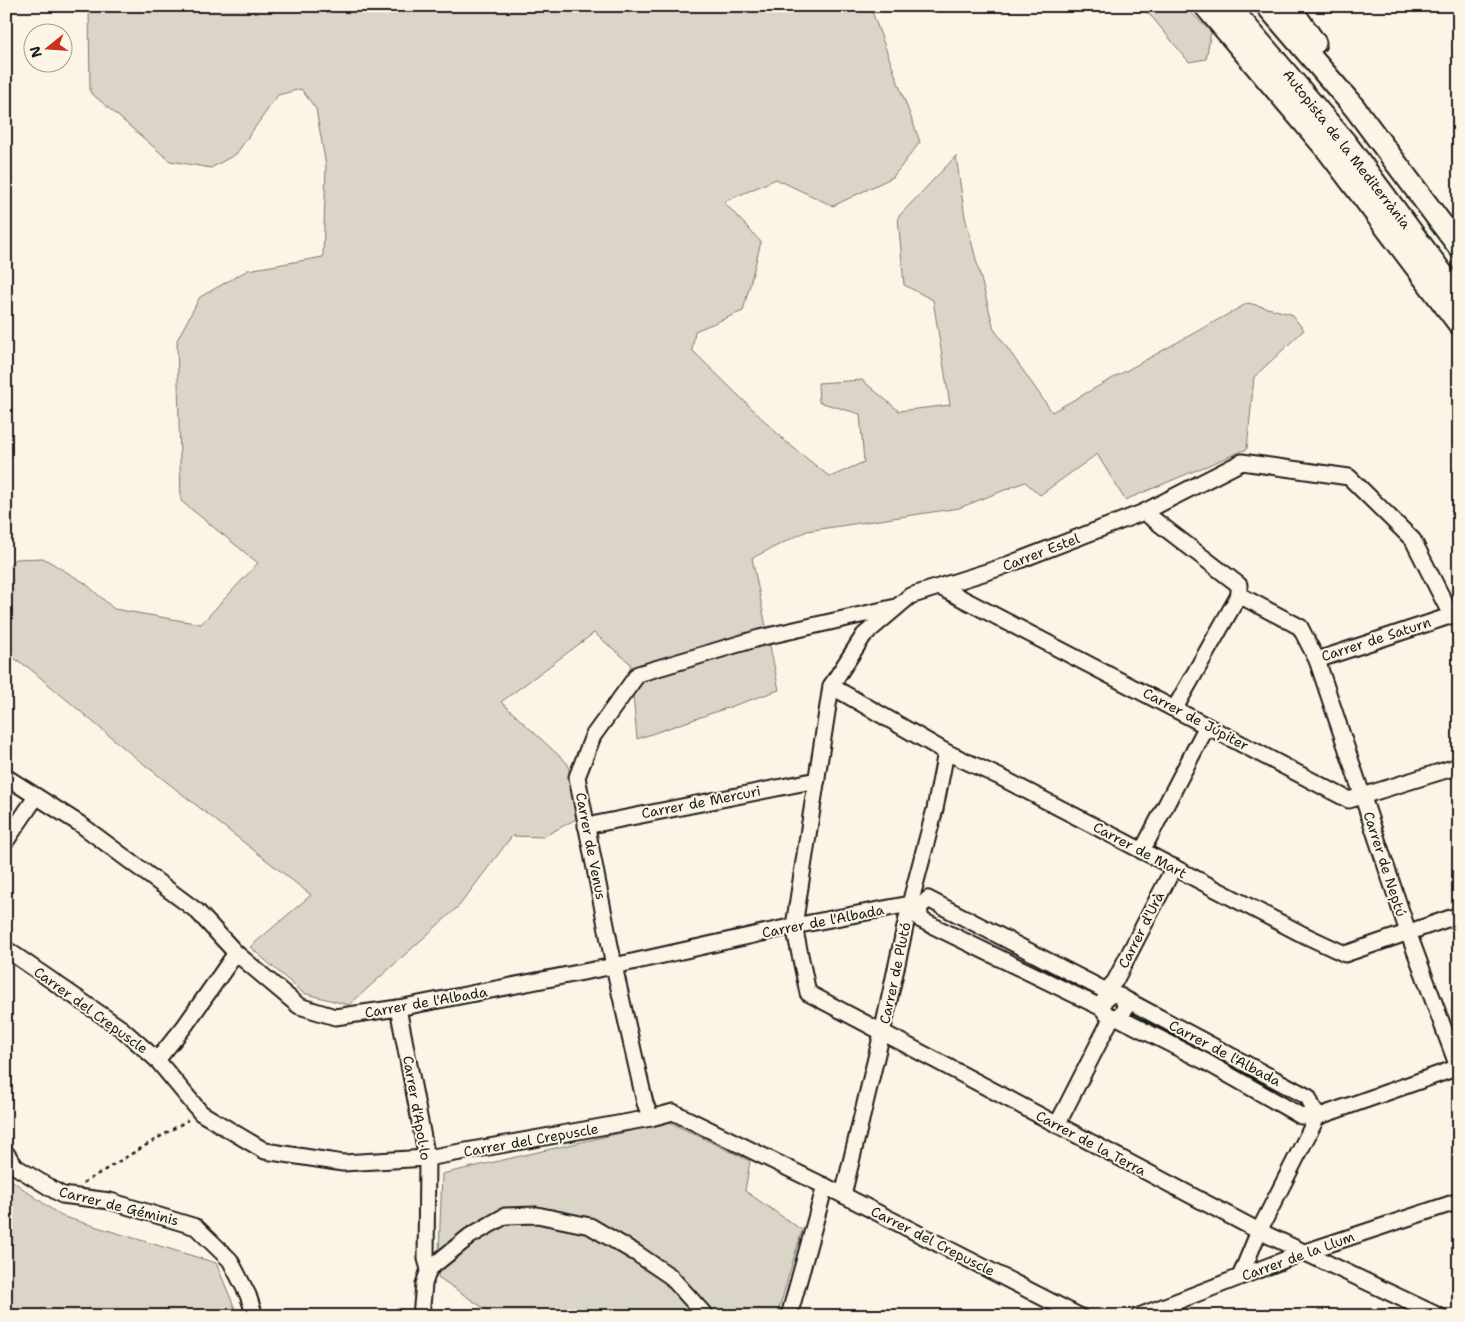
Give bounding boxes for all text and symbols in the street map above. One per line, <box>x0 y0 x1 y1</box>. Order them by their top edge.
north arrow <box>22 22 72 72</box>
text: N <box>25 44 46 60</box>
street label: Autopista de la Mediterrània <box>1279 66 1415 233</box>
street label: Carrer Estel <box>1000 529 1083 575</box>
street label: Carrer de Saturn <box>1319 613 1433 665</box>
street label: Carrer de Júpiter <box>1140 684 1252 755</box>
street label: Carrer de Mercuri <box>640 782 762 822</box>
street label: Carrer de Venus <box>572 791 610 901</box>
street label: Carrer de Neptú <box>1360 809 1410 919</box>
street label: Carrer de Mart <box>1090 818 1190 882</box>
street label: Carrer d'Urà <box>1114 888 1168 971</box>
street label: Carrer de l'Albada <box>760 900 886 942</box>
street label: Carrer de Plutó <box>875 920 915 1026</box>
street label: Carrer del Crepuscle <box>30 963 152 1057</box>
street label: Carrer de l'Albada <box>363 982 489 1022</box>
street label: Carrer de l'Albada <box>1166 1016 1284 1090</box>
street label: Carrer d'Apol·lo <box>399 1054 435 1162</box>
street label: Carrer de la Terra <box>1033 1106 1149 1180</box>
street label: Carrer del Crepuscle <box>462 1119 600 1161</box>
street label: Carrer de Géminis <box>57 1182 181 1230</box>
street label: Carrer del Crepuscle <box>868 1202 998 1280</box>
street label: Carrer de la Llum <box>1239 1227 1357 1285</box>

